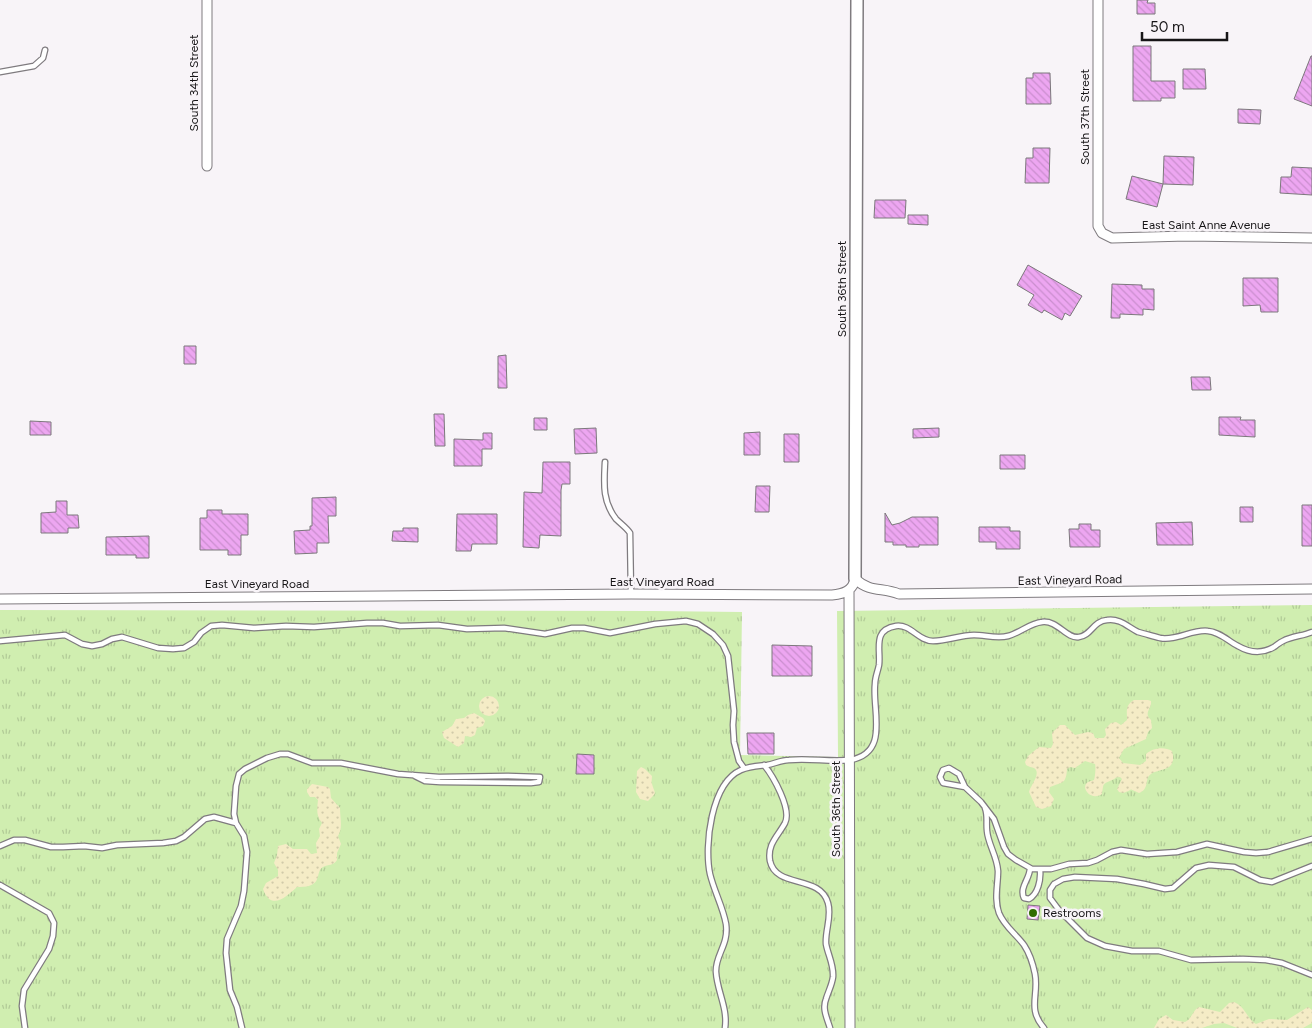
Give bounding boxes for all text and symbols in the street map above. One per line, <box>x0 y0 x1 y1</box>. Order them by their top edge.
scale bar <box>1142 10 1227 42</box>
text: 50 m <box>1150 18 1185 36</box>
street label: South 34th Street <box>187 34 201 132</box>
street label: South 37th Street <box>1078 69 1092 165</box>
street label: East Saint Anne Avenue <box>1142 218 1271 232</box>
street label: South 36th Street <box>835 240 849 337</box>
street label: East Vineyard Road <box>1018 572 1122 588</box>
street label: East Vineyard Road <box>610 575 714 589</box>
street label: East Vineyard Road <box>205 577 309 591</box>
street label: South 36th Street <box>829 760 843 857</box>
place label: Restrooms <box>1043 906 1101 920</box>
marker: Restrooms <box>1027 907 1039 919</box>

